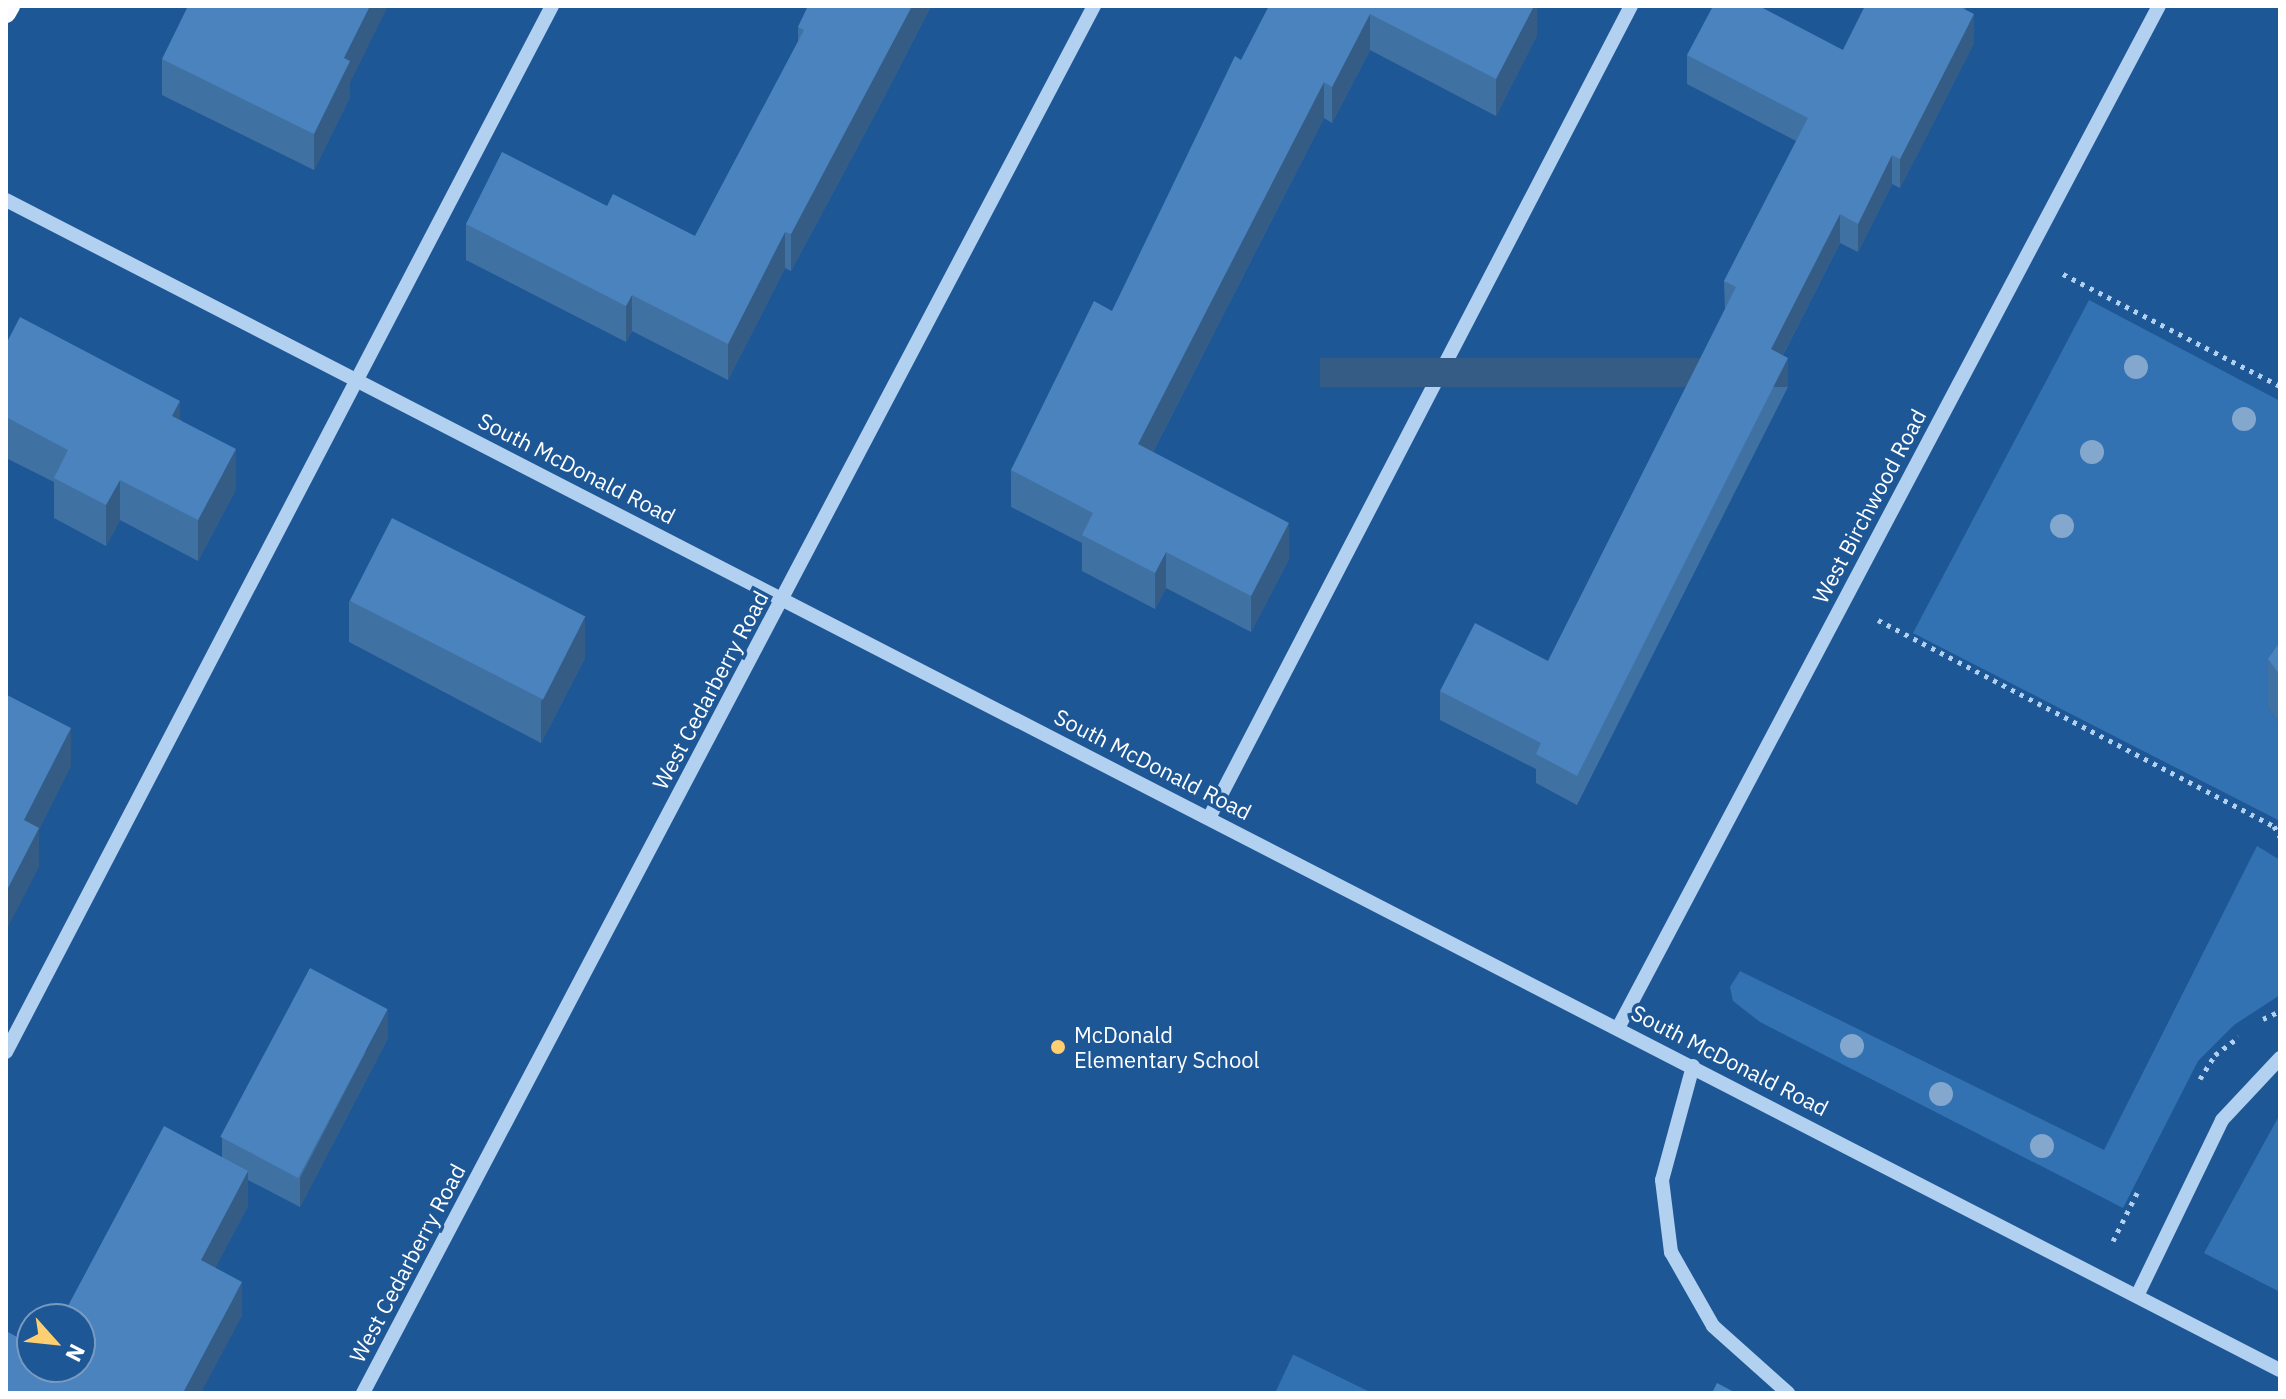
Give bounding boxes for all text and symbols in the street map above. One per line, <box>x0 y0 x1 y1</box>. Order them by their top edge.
street label: West Birchwood Road <box>1807 404 1931 608</box>
street label: South McDonald Road <box>474 407 680 529</box>
street label: West Cedarberry Road <box>646 586 774 794</box>
street label: South McDonald Road <box>1050 703 1256 825</box>
street label: South McDonald Road <box>1627 999 1833 1121</box>
place label: McDonald Elementary School <box>1074 1021 1260 1072</box>
marker: McDonald Elementary School <box>1049 1038 1067 1056</box>
street label: West Cedarberry Road <box>343 1159 471 1367</box>
north arrow <box>16 1303 96 1383</box>
text: N <box>60 1340 93 1367</box>

